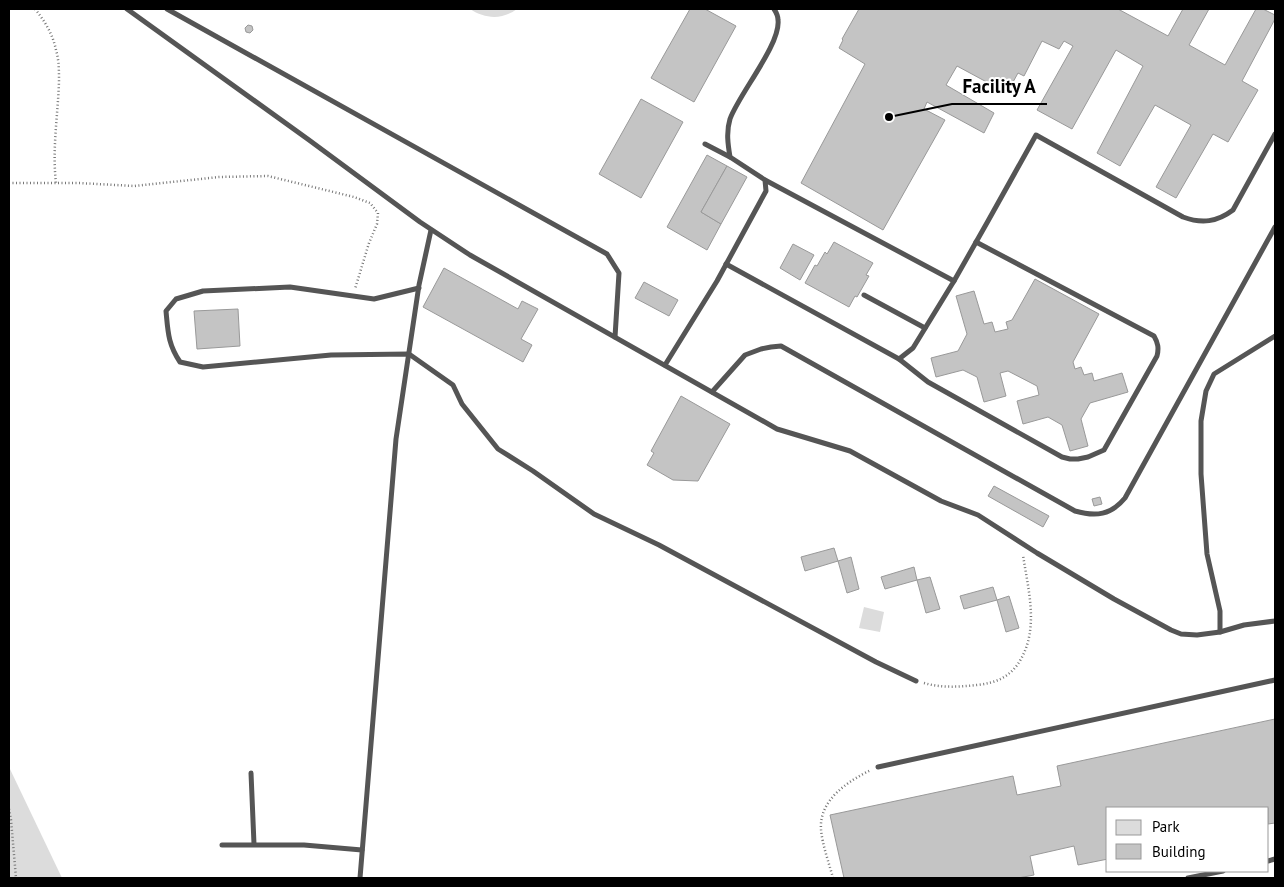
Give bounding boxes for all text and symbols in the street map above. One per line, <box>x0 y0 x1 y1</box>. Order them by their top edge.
callout: Facility A <box>952 70 1047 104</box>
text: Facility A <box>962 74 1036 98</box>
legend <box>1106 807 1269 872</box>
text: Park <box>1152 817 1180 836</box>
text: Building <box>1152 842 1206 861</box>

